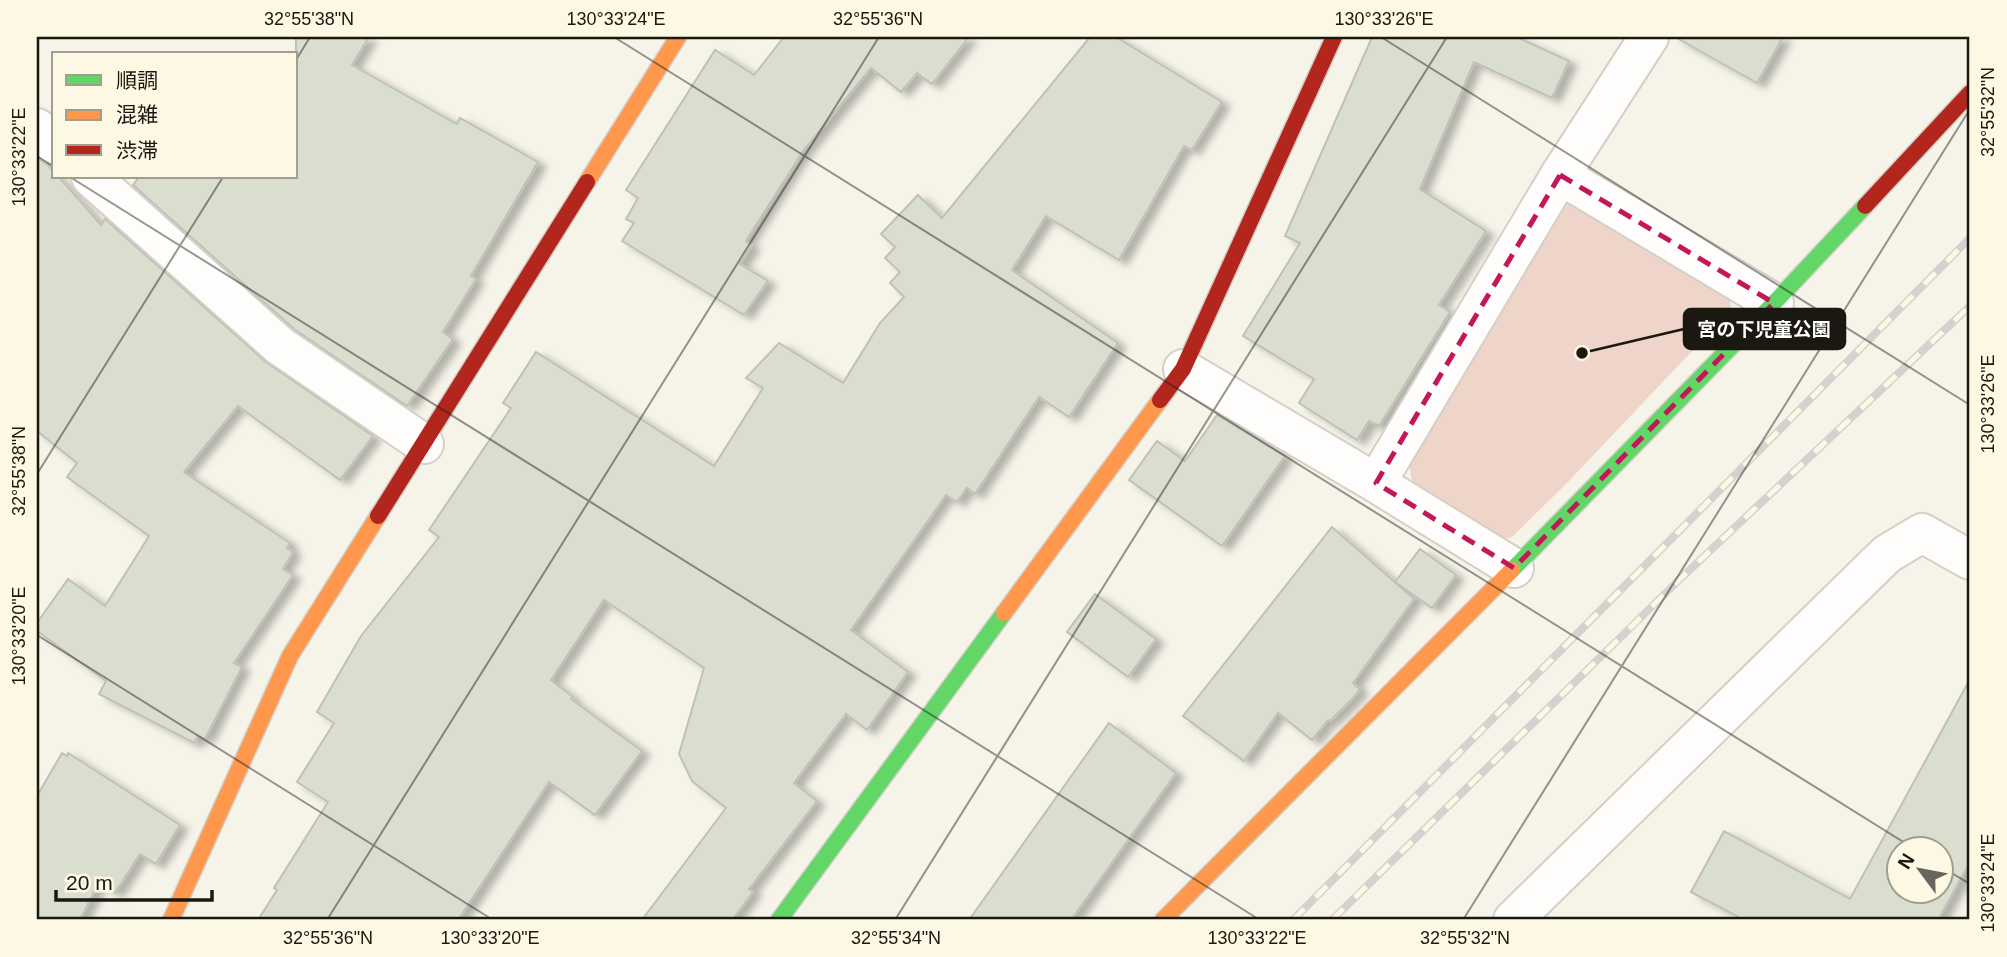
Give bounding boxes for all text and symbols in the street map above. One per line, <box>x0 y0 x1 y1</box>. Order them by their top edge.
text: 32°55'38"N <box>264 9 354 29</box>
text: 130°33'24"E <box>566 9 666 29</box>
text: 32°55'36"N <box>833 9 923 29</box>
text: 130°33'26"E <box>1334 9 1434 29</box>
legend <box>52 52 298 178</box>
text: 32°55'32"N <box>1978 67 1998 157</box>
text: 順調 <box>116 69 158 92</box>
text: 混雑 <box>116 103 158 126</box>
text: 130°33'22"E <box>9 107 29 207</box>
text: 渋滞 <box>116 139 158 162</box>
callout: 宮の下児童公園 <box>1684 309 1845 349</box>
text: 宮の下児童公園 <box>1697 319 1831 340</box>
text: 130°33'26"E <box>1978 354 1998 454</box>
text: 32°55'38"N <box>9 426 29 516</box>
text: 130°33'20"E <box>9 586 29 686</box>
text: 130°33'24"E <box>1978 833 1998 933</box>
north arrow <box>1884 834 1954 904</box>
text: N <box>1893 850 1919 873</box>
scale bar <box>56 859 212 903</box>
text: 20 m <box>66 871 113 894</box>
text: 32°55'36"N <box>283 928 373 948</box>
text: 130°33'20"E <box>440 928 540 948</box>
text: 32°55'34"N <box>851 928 941 948</box>
text: 130°33'22"E <box>1207 928 1307 948</box>
text: 32°55'32"N <box>1420 928 1510 948</box>

